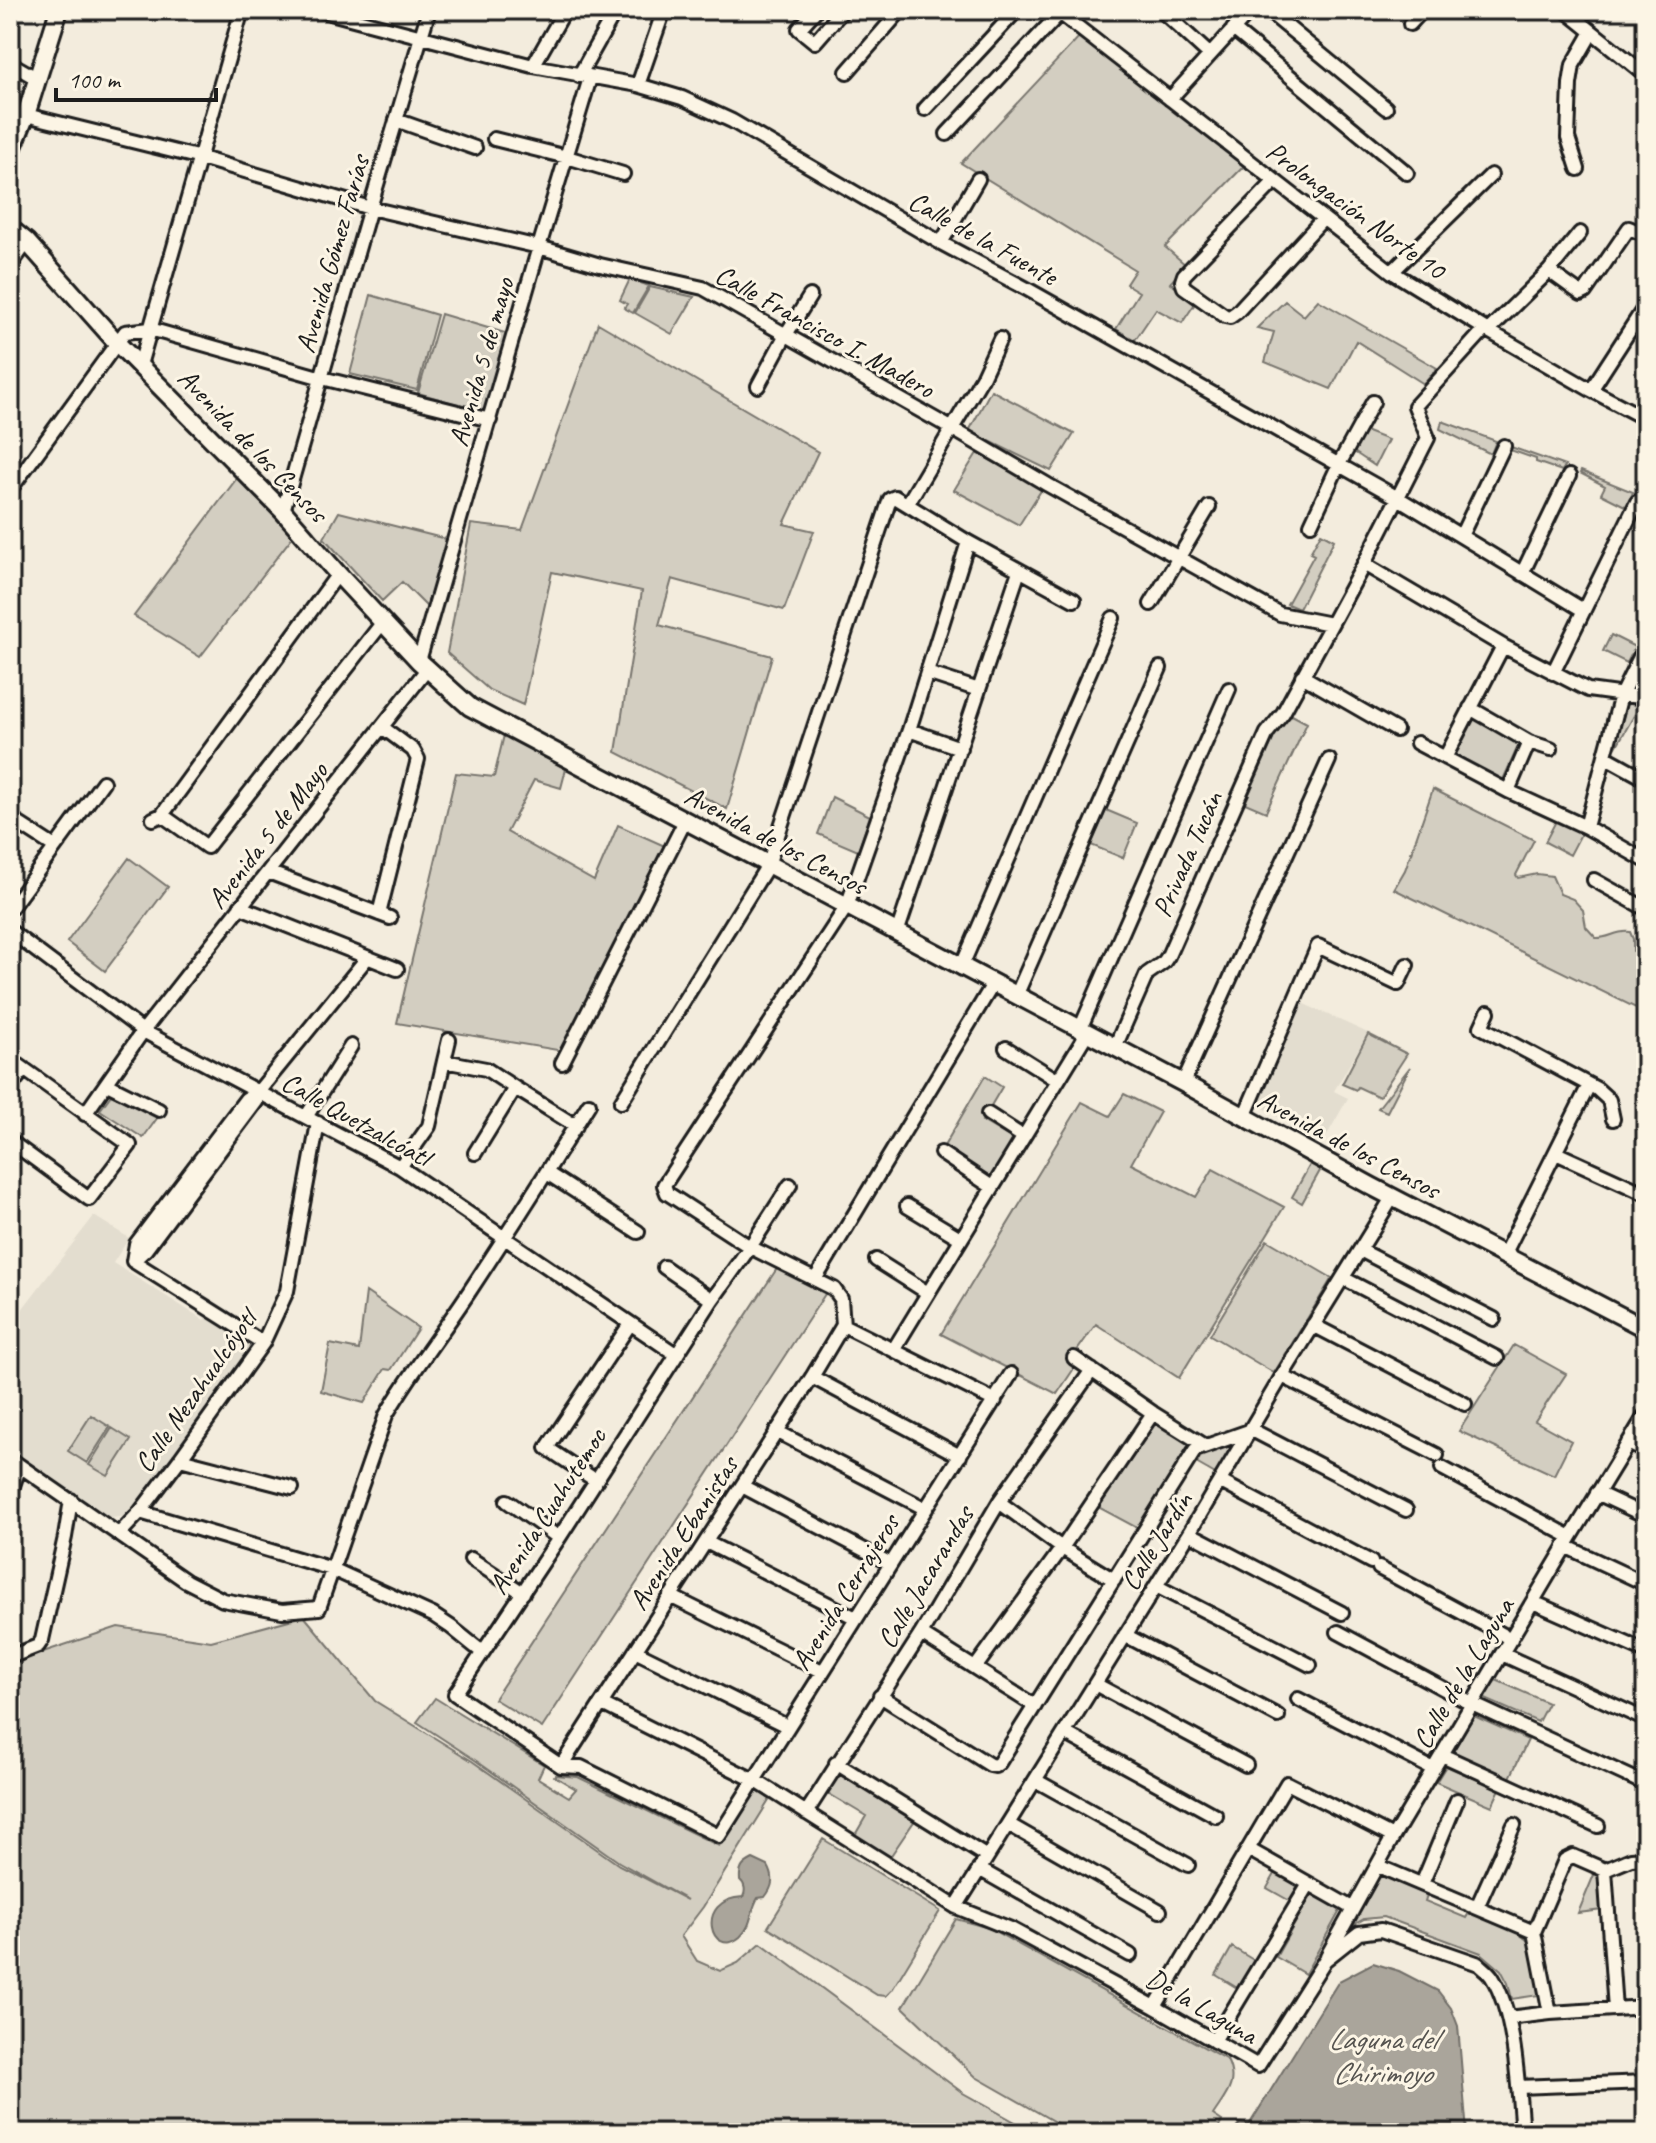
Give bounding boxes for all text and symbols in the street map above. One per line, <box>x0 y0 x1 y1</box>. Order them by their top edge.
scale bar <box>56 52 216 102</box>
text: 100 m <box>68 65 122 95</box>
street label: Prolongación Norte 10 <box>1260 133 1454 288</box>
street label: Avenida Gómez Farías <box>287 149 378 357</box>
street label: Calle de la Fuente <box>903 183 1065 294</box>
street label: Calle Francisco I. Madero <box>709 256 942 407</box>
street label: Avenida 5 de mayo <box>440 272 522 450</box>
street label: Avenida de los Censos <box>171 361 337 531</box>
street label: Avenida 5 de Mayo <box>199 753 336 915</box>
street label: Avenida de los Censos <box>679 777 875 904</box>
street label: Privada Tucán <box>1144 785 1231 922</box>
street label: Calle Quetzalcóatl <box>276 1064 441 1177</box>
street label: Avenida de los Censos <box>1252 1081 1448 1208</box>
street label: Calle Nezahualcóyotl <box>126 1299 267 1479</box>
street label: Avenida Cuahutemoc <box>480 1420 615 1601</box>
street label: Avenida Ebanistas <box>620 1448 747 1616</box>
street label: Calle Jardín <box>1112 1484 1201 1597</box>
street label: Calle Jacarandas <box>869 1498 982 1654</box>
street label: Avenida Cerrajeros <box>783 1505 908 1677</box>
street label: Calle de la Laguna <box>1404 1590 1523 1755</box>
street label: De la Laguna <box>1140 1960 1265 2053</box>
water label: Laguna del Chirimoyo <box>1328 2020 1446 2092</box>

